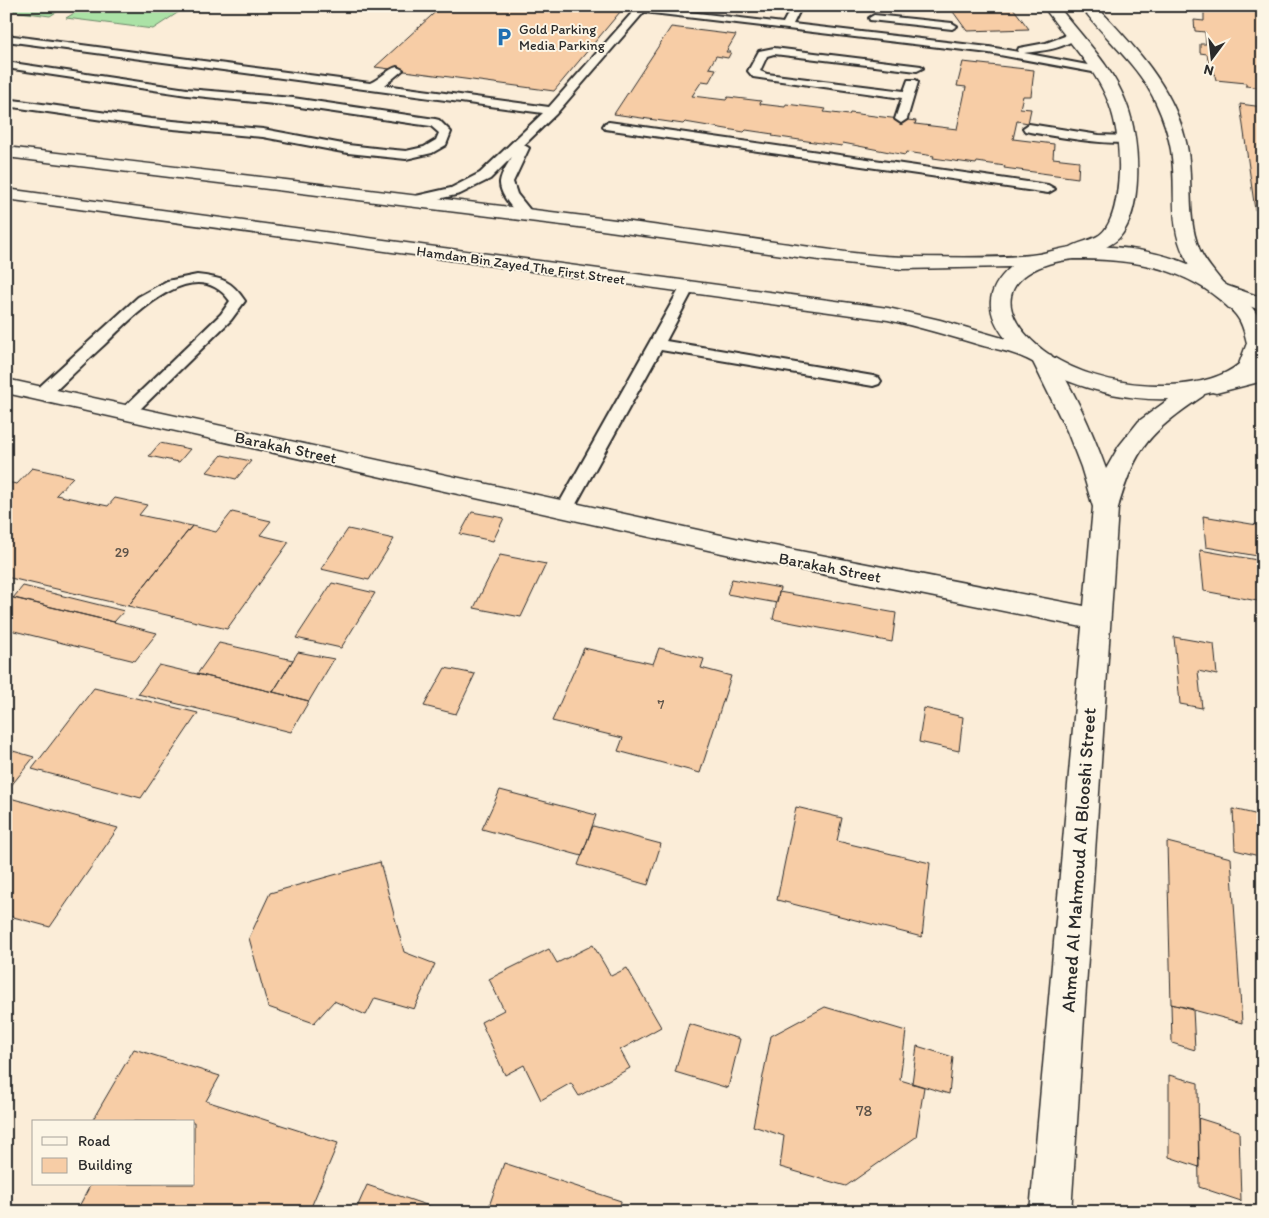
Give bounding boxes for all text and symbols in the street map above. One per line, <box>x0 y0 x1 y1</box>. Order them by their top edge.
place label: Gold Parking Media Parking <box>519 21 606 54</box>
parking icon: Gold Parking Media Parking <box>493 26 515 48</box>
north arrow <box>1186 32 1236 82</box>
text: N <box>1202 61 1216 80</box>
street label: Hamdan Bin Zayed The First Street <box>416 242 626 289</box>
street label: Barakah Street <box>233 427 339 468</box>
house number: 29 <box>115 544 129 561</box>
street label: Barakah Street <box>777 548 883 587</box>
house number: 7 <box>658 696 665 713</box>
street label: Ahmed Al Mahmoud Al Blooshi Street <box>1056 707 1101 1013</box>
house number: 78 <box>856 1101 873 1120</box>
legend <box>32 1120 195 1186</box>
text: Road <box>78 1132 111 1150</box>
text: Building <box>78 1156 132 1174</box>

